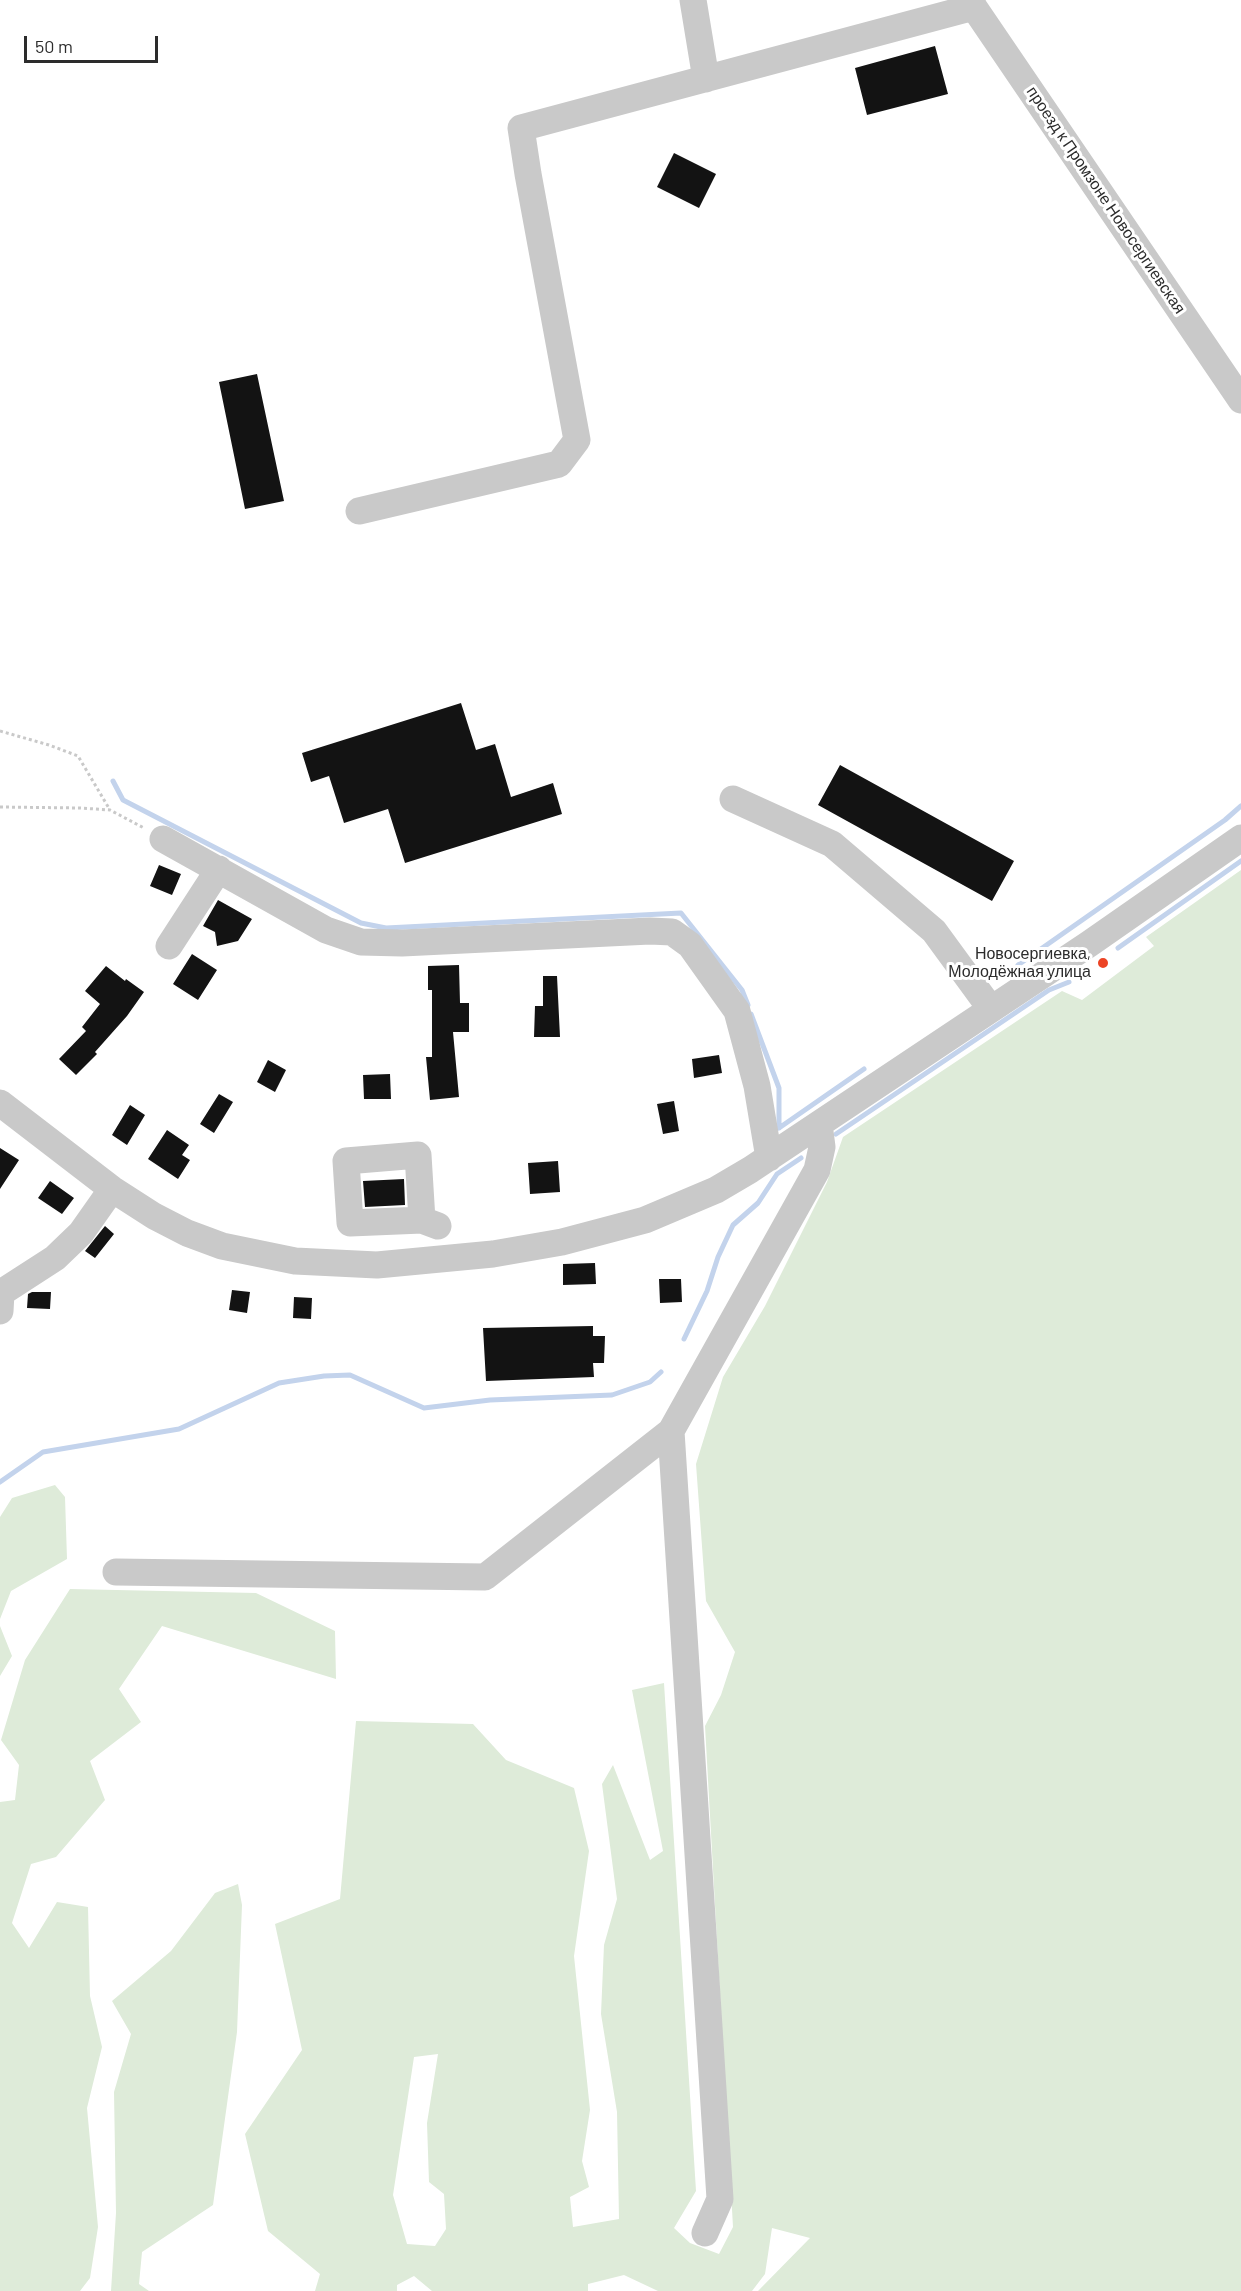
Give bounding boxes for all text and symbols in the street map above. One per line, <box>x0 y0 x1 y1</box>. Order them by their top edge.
scale bar <box>27 24 160 62</box>
text: 50 m <box>35 35 73 57</box>
street label: проезд к Промзоне Новосергиевская <box>1022 83 1190 317</box>
place label: Новосергиевка, Молодёжная улица <box>948 944 1091 982</box>
marker: Новосергиевка, Молодёжная улица <box>1096 956 1110 970</box>

